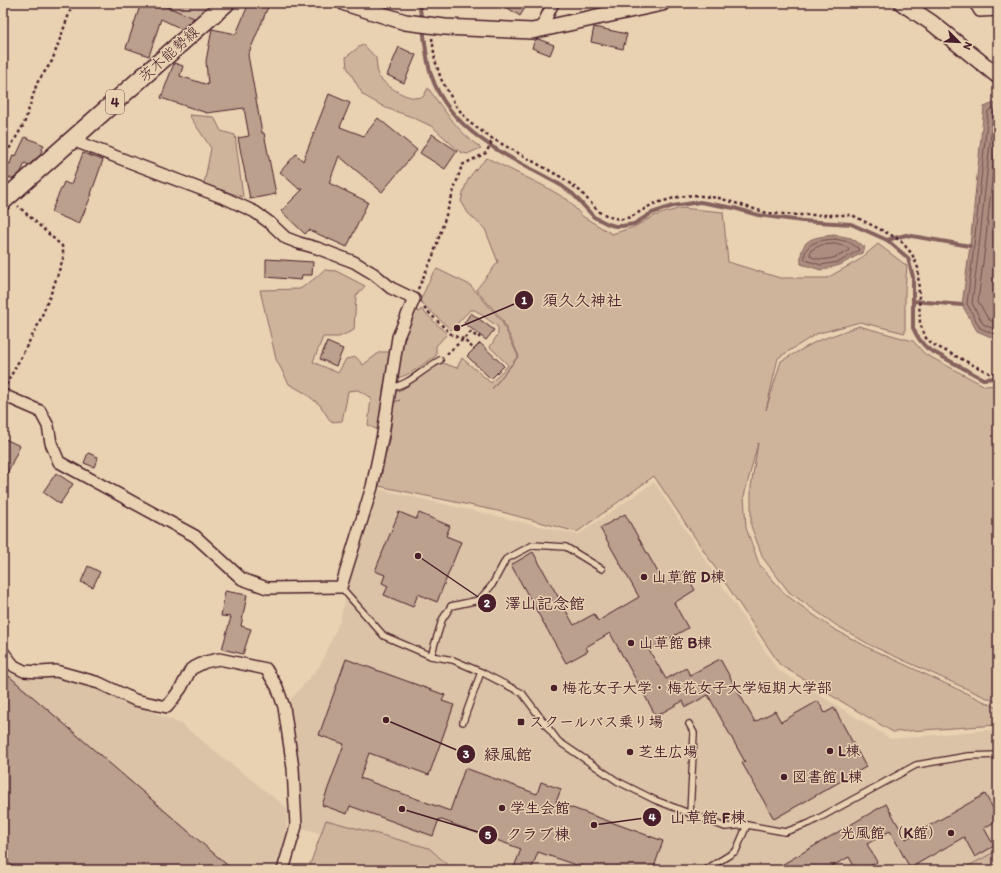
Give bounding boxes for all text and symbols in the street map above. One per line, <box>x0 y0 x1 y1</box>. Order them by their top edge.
street label: 茨木能勢線 <box>135 22 203 86</box>
north arrow <box>939 22 979 62</box>
text: N <box>960 40 975 52</box>
road number: 4 <box>106 90 124 114</box>
callout: 須久久神社 <box>514 286 630 314</box>
text: 須久久神社 <box>542 291 622 310</box>
text: 1 <box>521 293 527 307</box>
place label: 山草館 D棟 <box>652 568 725 586</box>
marker: 山草館 D棟 <box>639 572 649 582</box>
callout: 澤山記念館 <box>477 589 593 617</box>
text: 澤山記念館 <box>505 594 585 613</box>
text: 2 <box>484 596 491 610</box>
place label: 山草館 B棟 <box>639 634 712 652</box>
marker: 山草館 B棟 <box>626 638 636 648</box>
place label: 梅花女子大学・梅花女子大学短期大学部 <box>562 679 832 697</box>
marker: 梅花女子大学・梅花女子大学短期大学部 <box>549 683 559 693</box>
place label: スクールバス乗り場 <box>529 713 663 731</box>
marker: スクールバス乗り場 <box>516 717 526 727</box>
callout: 緑風館 <box>456 740 540 768</box>
place label: L棟 <box>838 742 861 760</box>
place label: 芝生広場 <box>638 743 698 761</box>
text: 緑風館 <box>484 745 532 764</box>
marker: L棟 <box>825 746 835 756</box>
text: 3 <box>463 747 470 761</box>
marker: 芝生広場 <box>625 747 635 757</box>
place label: 図書館 L棟 <box>792 768 863 786</box>
marker: 図書館 L棟 <box>779 772 789 782</box>
place label: 学生会館 <box>510 799 570 817</box>
marker: 学生会館 <box>497 803 507 813</box>
callout: 山草館 F棟 <box>642 803 754 831</box>
text: 山草館 F棟 <box>670 808 747 827</box>
text: 4 <box>648 810 656 824</box>
callout: クラブ棟 <box>478 821 578 849</box>
place label: 光風館 （K館） <box>840 824 943 842</box>
text: クラブ棟 <box>506 825 571 844</box>
text: 5 <box>485 828 492 842</box>
marker: 光風館 （K館） <box>946 828 956 838</box>

